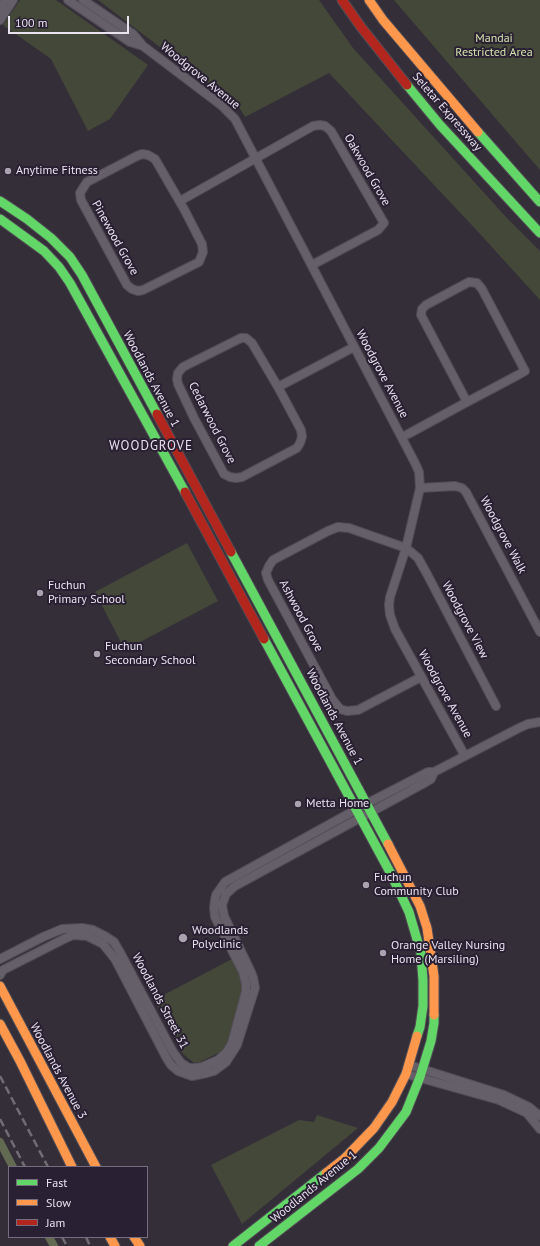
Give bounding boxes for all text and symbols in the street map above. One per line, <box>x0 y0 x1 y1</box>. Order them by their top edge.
scale bar <box>10 8 131 34</box>
text: 100 m <box>15 15 48 30</box>
park label: Mandai Restricted Area <box>455 32 533 60</box>
street label: Woodgrove Avenue <box>157 40 243 112</box>
street label: Seletar Expressway <box>409 70 485 154</box>
street label: Oakwood Grove <box>341 132 393 208</box>
place label: Anytime Fitness <box>16 164 98 178</box>
marker: Anytime Fitness <box>3 166 13 176</box>
street label: Pinewood Grove <box>89 198 141 278</box>
street label: Woodgrove Avenue <box>353 327 411 421</box>
street label: Woodlands Avenue 1 <box>120 329 182 429</box>
street label: Cedarwood Grove <box>185 380 239 466</box>
district label: WOODGROVE <box>109 438 193 454</box>
street label: Woodgrove Walk <box>477 494 529 576</box>
street label: Ashwood Grove <box>276 578 326 654</box>
place label: Fuchun Primary School <box>48 579 125 607</box>
street label: Woodgrove View <box>439 579 491 661</box>
marker: Fuchun Primary School <box>35 588 45 598</box>
place label: Fuchun Secondary School <box>105 640 195 668</box>
street label: Woodgrove Avenue <box>415 648 475 740</box>
marker: Fuchun Secondary School <box>92 649 102 659</box>
street label: Woodlands Avenue 1 <box>303 667 365 767</box>
place label: Metta Home <box>306 797 369 811</box>
marker: Metta Home <box>293 799 303 809</box>
place label: Fuchun Community Club <box>374 871 459 899</box>
marker: Fuchun Community Club <box>361 880 371 890</box>
place label: Woodlands Polyclinic <box>192 924 248 952</box>
marker: Woodlands Polyclinic <box>177 932 189 944</box>
place label: Orange Valley Nursing Home (Marsiling) <box>391 939 505 967</box>
marker: Orange Valley Nursing Home (Marsiling) <box>378 948 388 958</box>
street label: Woodlands Street 31 <box>129 951 191 1051</box>
street label: Woodlands Avenue 3 <box>27 1021 89 1121</box>
street label: Woodlands Avenue 1 <box>268 1148 360 1226</box>
legend <box>8 1166 148 1238</box>
text: Fast <box>46 1175 67 1190</box>
text: Slow <box>46 1195 71 1210</box>
text: Jam <box>46 1215 65 1230</box>

